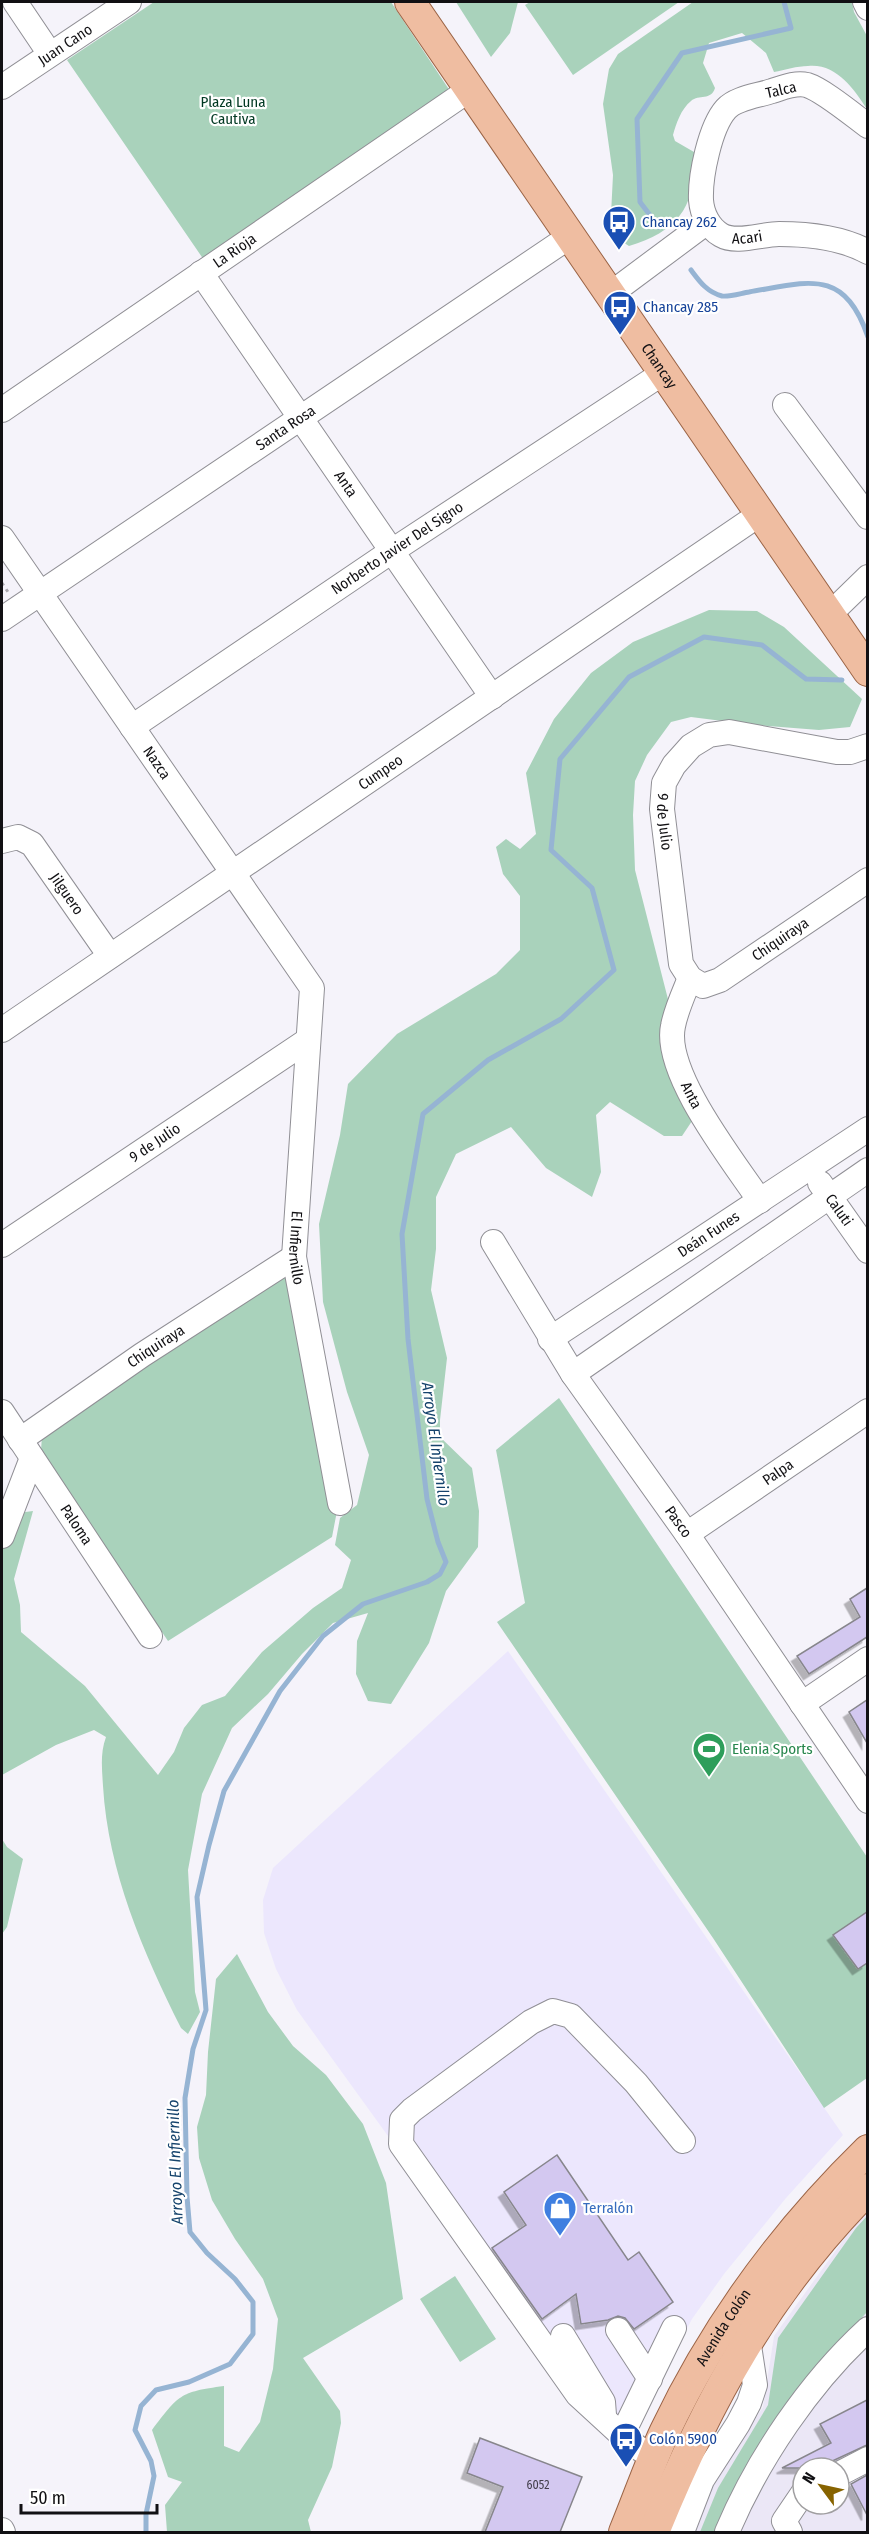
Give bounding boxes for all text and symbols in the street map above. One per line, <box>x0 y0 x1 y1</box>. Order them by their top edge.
street label: Juan Cano <box>35 20 96 69</box>
street label: Talca <box>764 78 798 102</box>
park label: Plaza Luna Cautiva <box>200 93 266 128</box>
bus stop icon: Chancay 262 <box>601 204 637 251</box>
place label: Chancay 262 <box>642 213 717 231</box>
street label: Acari <box>732 227 764 248</box>
street label: La Rioja <box>210 229 260 272</box>
bus stop icon: Chancay 285 <box>602 289 638 336</box>
place label: Chancay 285 <box>643 298 718 316</box>
street label: Chancay <box>637 340 681 392</box>
street label: Santa Rosa <box>252 401 319 454</box>
street label: Anta <box>331 467 361 501</box>
street label: Norberto Javier Del Signo <box>328 498 467 598</box>
street label: Nazca <box>139 743 174 783</box>
street label: Cumpeo <box>355 751 406 794</box>
street label: 9 de Julio <box>653 792 676 851</box>
street label: Jilguero <box>46 870 88 918</box>
street label: Chiquiraya <box>748 914 812 965</box>
street label: Anta <box>677 1079 706 1112</box>
street label: 9 de Julio <box>126 1119 184 1166</box>
street label: Caluti <box>822 1190 857 1230</box>
street label: Deán Funes <box>674 1207 743 1261</box>
street label: El Infiernillo <box>285 1210 308 1286</box>
street label: Chiquiraya <box>124 1321 188 1372</box>
water label: Arroyo El Infiernillo <box>418 1380 454 1507</box>
street label: Palpa <box>759 1455 797 1489</box>
street label: Paloma <box>57 1501 96 1548</box>
street label: Pasco <box>661 1503 696 1541</box>
sports icon: Elenia Sports <box>691 1731 727 1778</box>
place label: Elenia Sports <box>732 1740 813 1758</box>
water label: Arroyo El Infiernillo <box>163 2099 187 2226</box>
shop icon: Terralón <box>542 2190 578 2237</box>
place label: Terralón <box>583 2199 633 2217</box>
street label: Avenida Colón <box>692 2286 755 2369</box>
bus stop icon: Colón 5900 <box>608 2421 644 2468</box>
place label: Colón 5900 <box>649 2430 717 2448</box>
north arrow <box>791 2456 851 2516</box>
text: N <box>798 2469 819 2487</box>
scale bar <box>21 2477 158 2515</box>
house number: 6052 <box>527 2478 549 2492</box>
text: 50 m <box>30 2487 66 2509</box>

